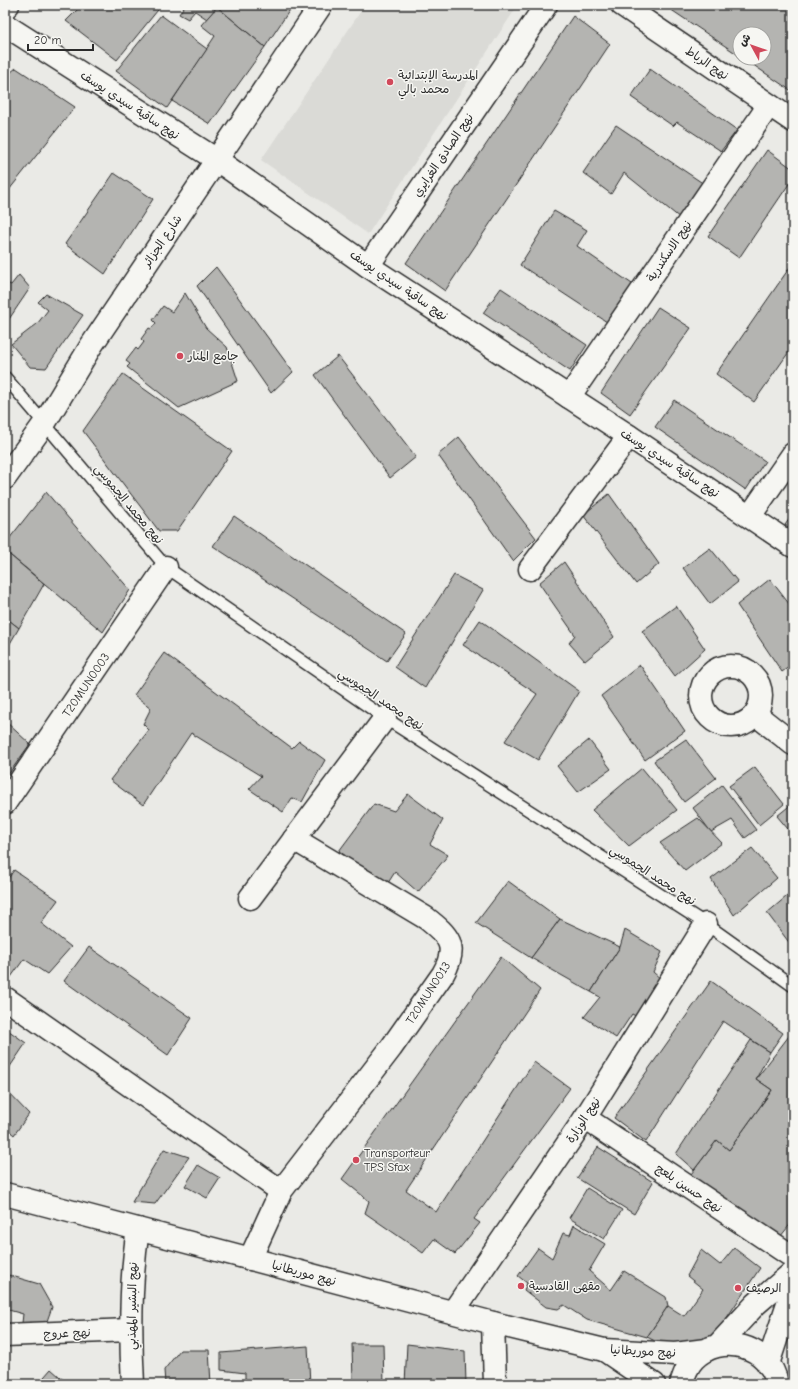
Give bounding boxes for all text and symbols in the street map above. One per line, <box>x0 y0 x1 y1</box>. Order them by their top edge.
scale bar <box>28 26 93 52</box>
north arrow <box>732 26 772 66</box>
text: ش <box>736 31 754 49</box>
text: 20 m <box>34 33 62 47</box>
street label: نهج الرباط <box>682 43 731 84</box>
street label: نهج ساقية سيدي يوسف <box>77 68 182 144</box>
place label: المدرسة الإبتدائية محمد بالي <box>398 68 478 100</box>
marker: المدرسة الإبتدائية محمد بالي <box>385 77 395 87</box>
street label: نهج الصادق الغرايري <box>410 111 478 200</box>
street label: شارع الجزائر <box>139 212 186 272</box>
street label: نهج الاسكندرية <box>644 218 696 285</box>
street label: نهج ساقية سيدي يوسف <box>346 247 451 325</box>
place label: جامع المنار <box>187 349 239 365</box>
marker: جامع المنار <box>175 351 185 361</box>
street label: نهج ساقية سيدي يوسف <box>617 426 722 502</box>
street label: نهج محمد الجموسي <box>89 461 166 549</box>
street label: T20MUN0003 <box>59 650 113 720</box>
street label: نهج محمد الجموسي <box>334 665 426 736</box>
street label: نهج محمد الجموسي <box>605 842 699 911</box>
street label: T20MUN0013 <box>403 959 453 1027</box>
street label: نهج الوزارة <box>563 1095 605 1147</box>
place label: Transporteur TPS Sfax <box>364 1146 430 1174</box>
marker: Transporteur TPS Sfax <box>351 1155 361 1165</box>
street label: نهج حسين بلعج <box>652 1161 725 1217</box>
street label: نهج موريطانيا <box>270 1258 338 1290</box>
street label: نهج البشير المهذبي <box>124 1262 144 1350</box>
place label: مقهى القادسية <box>529 1279 600 1294</box>
marker: مقهى القادسية <box>516 1281 526 1291</box>
place label: الرصيف <box>746 1281 782 1295</box>
marker: الرصيف <box>733 1283 743 1293</box>
street label: نهج عروج <box>43 1325 91 1343</box>
street label: نهج موريطانيا <box>610 1342 676 1362</box>

